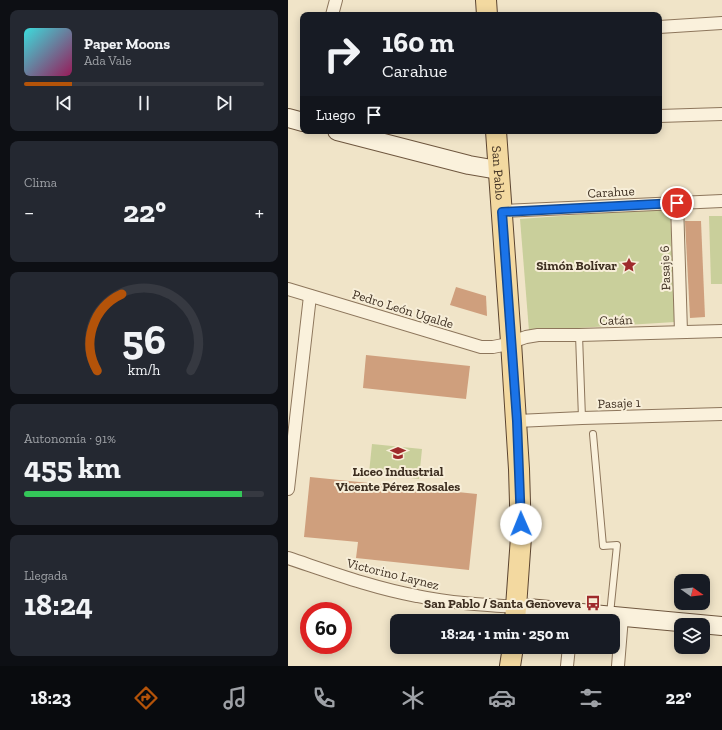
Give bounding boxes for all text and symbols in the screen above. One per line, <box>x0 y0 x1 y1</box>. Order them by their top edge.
text: 160 m <box>382 26 454 59</box>
icon: right <box>316 28 368 80</box>
text: Paper Moons <box>84 35 170 53</box>
text: Ada Vale <box>84 53 132 68</box>
text: Carahue <box>382 60 447 82</box>
icon: previous <box>53 92 75 114</box>
icon: pause <box>133 92 155 114</box>
icon: next <box>213 92 235 114</box>
icon: arrive <box>363 104 385 126</box>
text: Luego <box>316 106 355 124</box>
street label: San Pablo <box>490 145 508 201</box>
text: Clima <box>24 175 57 190</box>
street label: Carahue <box>587 183 635 201</box>
pin <box>660 186 694 220</box>
icon: arrive <box>666 192 688 214</box>
text: 22° <box>123 194 166 230</box>
text: − <box>24 199 34 226</box>
text: + <box>255 199 264 226</box>
street label: Pasaje 6 <box>657 245 674 291</box>
place icon: Simón Bolívar <box>620 256 638 274</box>
place label: Simón Bolívar <box>536 258 617 273</box>
street label: Pedro León Ugalde <box>351 287 455 331</box>
street label: Catán <box>599 312 633 328</box>
text: 56 <box>122 315 166 365</box>
text: km/h <box>128 362 160 379</box>
street label: Pasaje 1 <box>597 395 641 412</box>
text: Autonomía · 91% <box>24 431 116 446</box>
school or university icon: Liceo Industrial Vicente Pérez Rosales <box>389 444 407 462</box>
text: 455 km <box>24 450 121 486</box>
place label: Liceo Industrial Vicente Pérez Rosales <box>336 464 460 494</box>
position arrow <box>500 503 542 545</box>
street label: Victorino Laynez <box>344 555 441 593</box>
text: Llegada <box>24 568 67 583</box>
north arrow <box>674 574 710 610</box>
map controls <box>674 574 710 654</box>
text: 18:24 <box>24 587 93 623</box>
bus stop icon: San Pablo / Santa Genoveva <box>584 594 602 612</box>
place label: San Pablo / Santa Genoveva <box>424 596 581 611</box>
speed limit sign: 60 <box>300 602 352 654</box>
button: layers <box>674 618 710 654</box>
text: 18:24 · 1 min · 250 m <box>441 625 569 643</box>
icon: directions <box>132 684 160 712</box>
icon: music <box>221 684 249 712</box>
icon: phone <box>310 684 338 712</box>
icon: climate <box>399 684 427 712</box>
icon: car <box>488 684 516 712</box>
icon: filters <box>577 684 605 712</box>
text: 18:23 <box>30 687 71 709</box>
text: 22° <box>666 687 691 709</box>

